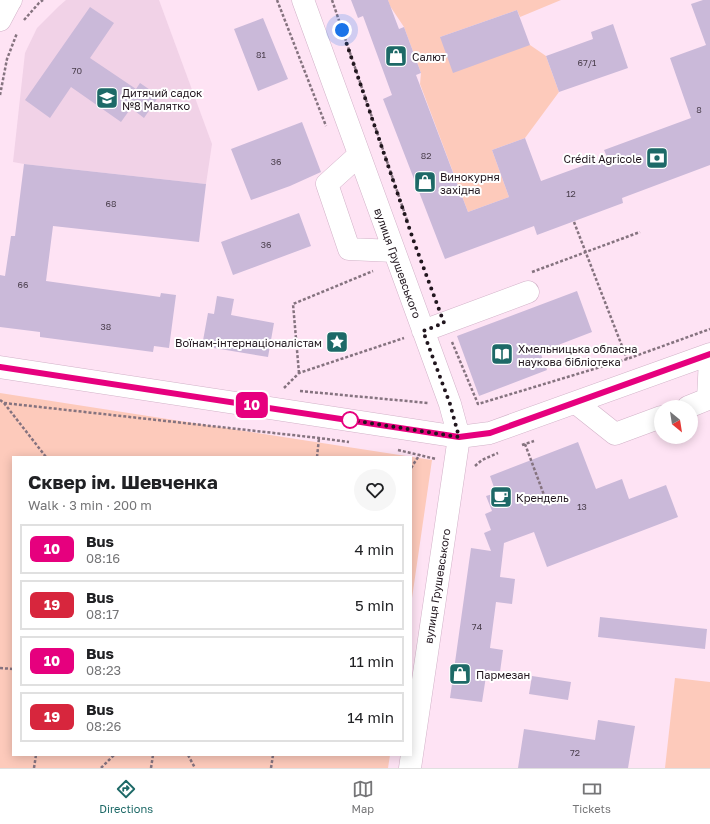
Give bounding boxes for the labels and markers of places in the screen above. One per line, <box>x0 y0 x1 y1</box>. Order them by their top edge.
shop icon: Салют <box>383 43 409 69</box>
place label: Салют <box>412 50 447 63</box>
school or university icon: Дитячий садок №8 Малятко <box>94 85 120 111</box>
place label: Дитячий садок №8 Малятко <box>122 86 203 112</box>
bank icon: Crédit Agricole <box>644 145 670 171</box>
place label: Crédit Agricole <box>563 152 642 165</box>
shop icon: Винокурня західна <box>412 169 438 195</box>
place label: Винокурня західна <box>440 170 500 196</box>
place icon: Воїнам-інтернаціоналістам <box>324 329 350 355</box>
place label: Воїнам-інтернаціоналістам <box>175 336 322 349</box>
library icon: Хмельницька обласна наукова бібліотека <box>489 341 515 367</box>
place label: Хмельницька обласна наукова бібліотека <box>518 342 637 368</box>
unlabelled marker <box>341 411 359 429</box>
cafe icon: Крендель <box>488 484 514 510</box>
place label: Крендель <box>516 491 569 504</box>
shop icon: Пармезан <box>447 661 473 687</box>
place label: Пармезан <box>476 668 530 681</box>

